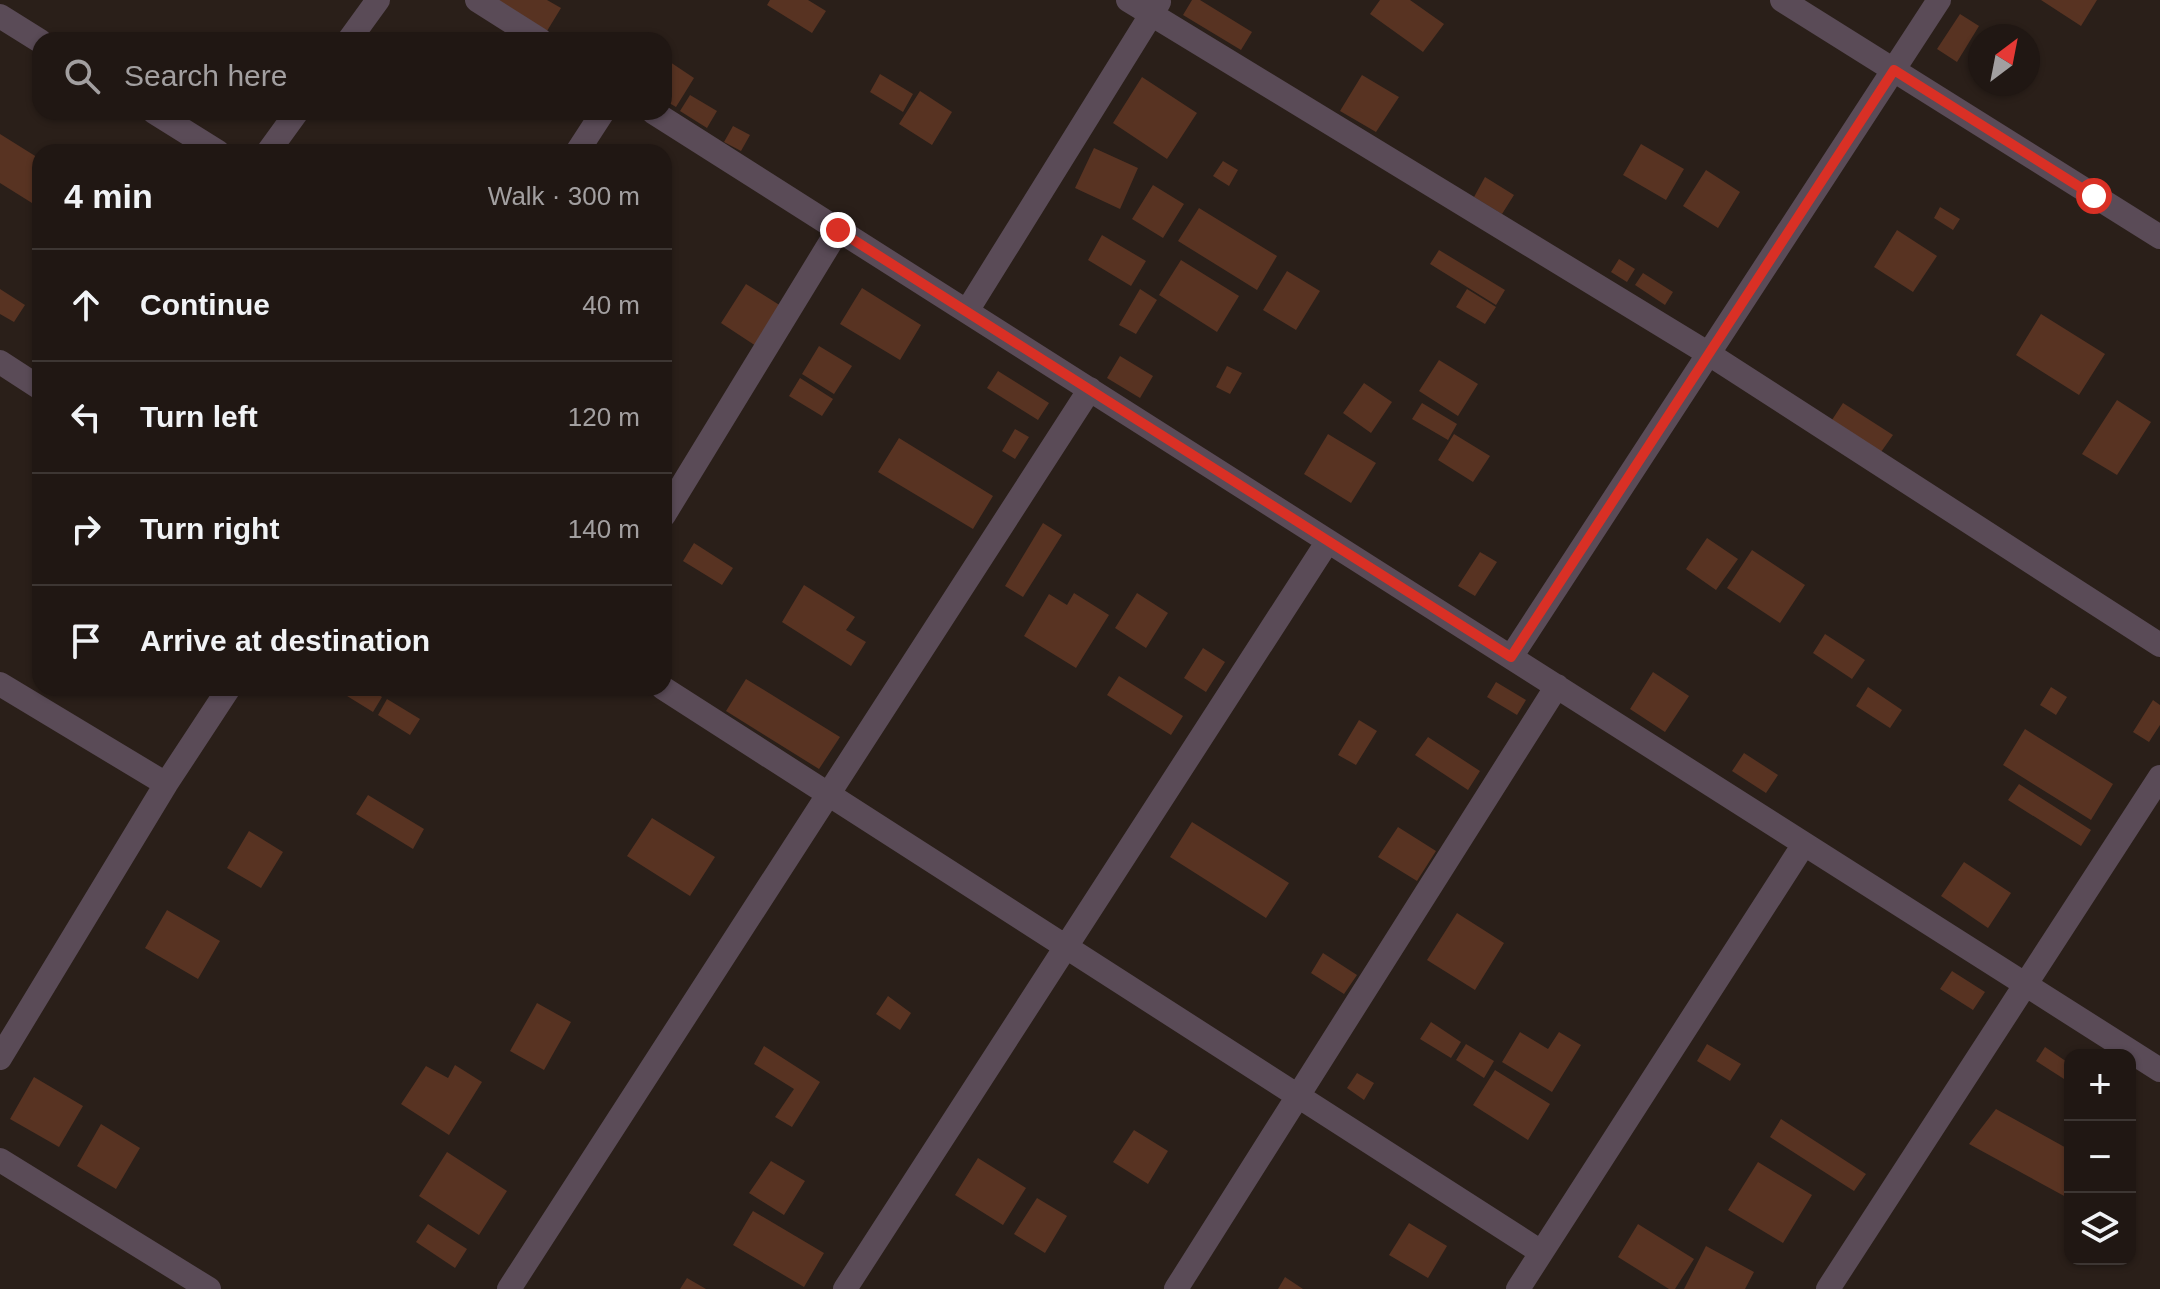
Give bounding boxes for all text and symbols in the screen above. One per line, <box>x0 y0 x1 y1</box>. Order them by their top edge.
north arrow <box>1968 24 2040 96</box>
search box <box>32 32 672 120</box>
icon: search <box>60 54 104 98</box>
text: Search here <box>124 59 287 92</box>
text: 4 min <box>64 177 153 215</box>
route start <box>2076 178 2112 214</box>
text: Walk · 300 m <box>488 181 640 211</box>
route end <box>820 212 856 248</box>
icon: ahead <box>64 283 108 327</box>
text: Continue <box>140 288 270 321</box>
text: 40 m <box>582 290 640 320</box>
icon: left <box>64 395 108 439</box>
text: Turn left <box>140 400 258 433</box>
text: 120 m <box>568 402 640 432</box>
icon: right <box>64 507 108 551</box>
text: Turn right <box>140 512 279 545</box>
text: 140 m <box>568 514 640 544</box>
icon: arrive <box>64 619 108 663</box>
text: Arrive at destination <box>140 624 430 657</box>
map controls <box>2064 1049 2136 1265</box>
button: + <box>2064 1049 2136 1121</box>
button: − <box>2064 1121 2136 1193</box>
button: layers <box>2064 1193 2136 1265</box>

